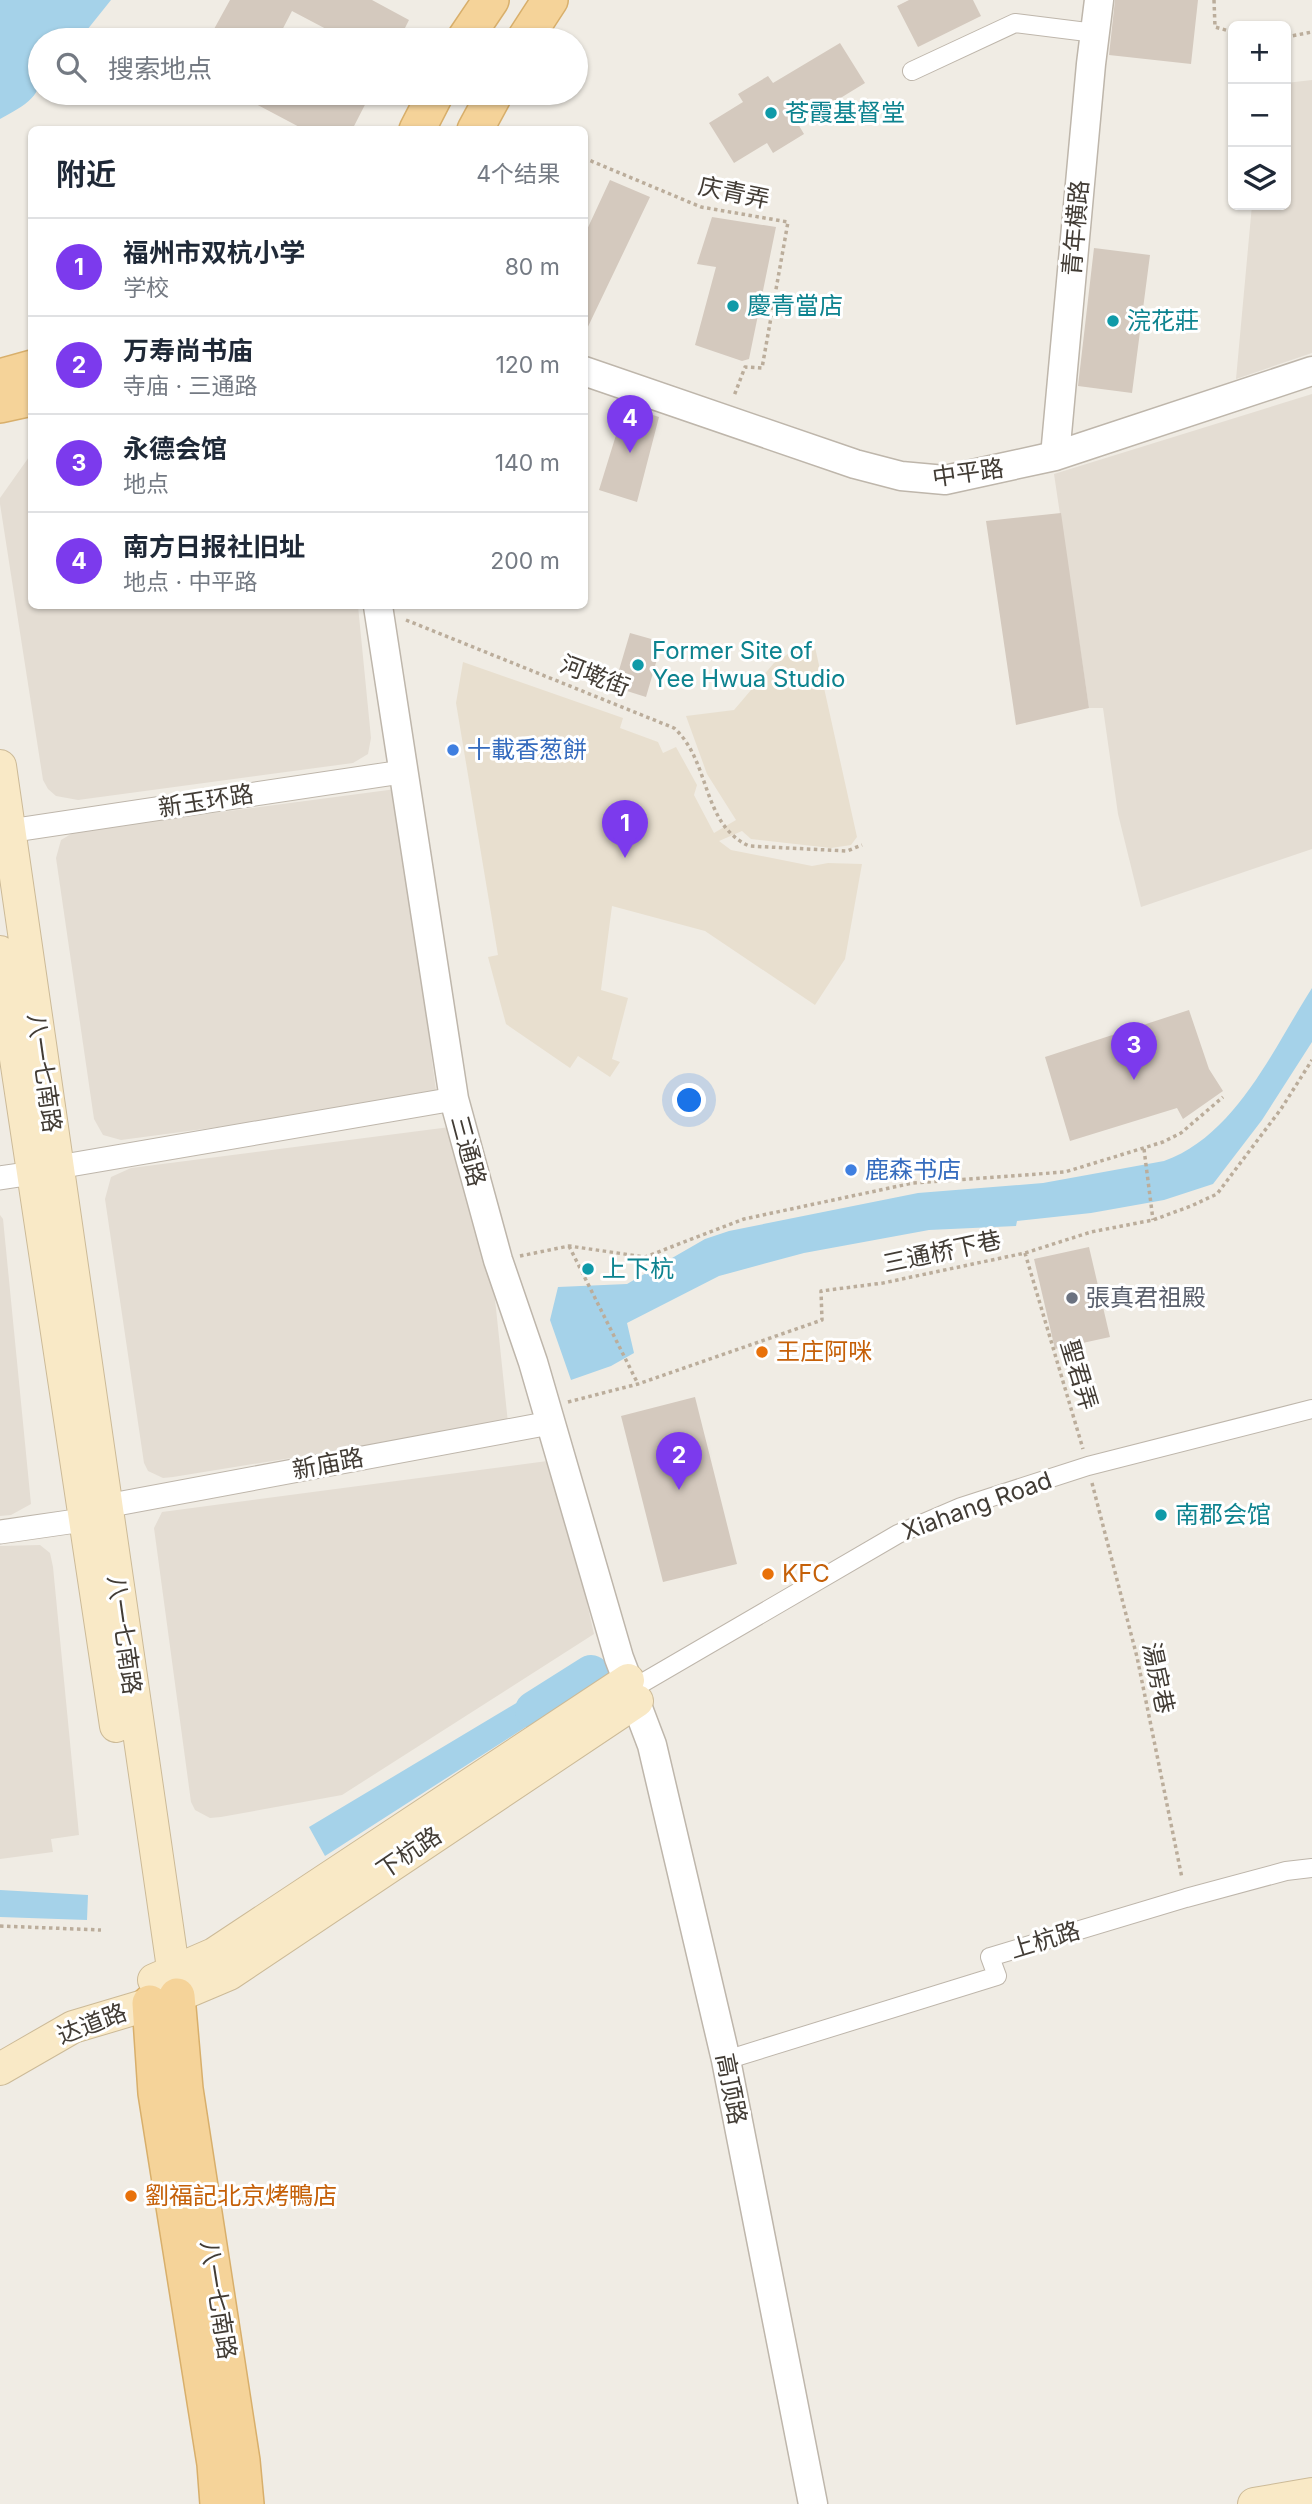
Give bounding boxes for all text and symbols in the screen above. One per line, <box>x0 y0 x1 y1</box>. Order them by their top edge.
map controls <box>1228 21 1291 210</box>
button: + <box>1228 21 1291 84</box>
search box <box>28 28 588 105</box>
icon: search <box>52 48 90 86</box>
text: 搜索地点 <box>108 53 212 84</box>
button: − <box>1228 84 1291 147</box>
place label: 苍霞基督堂 <box>785 98 905 127</box>
marker: 苍霞基督堂 <box>763 105 779 121</box>
button: layers <box>1228 147 1291 210</box>
text: 附近 <box>56 156 116 192</box>
text: 4个结果 <box>476 160 560 188</box>
street label: 庆青弄 <box>696 171 772 214</box>
street label: 青年横路 <box>1057 179 1094 277</box>
text: 福州市双杭小学 <box>123 237 305 268</box>
text: 1 <box>74 253 84 281</box>
text: 80 m <box>505 253 560 281</box>
text: 学校 <box>123 274 169 302</box>
place label: 慶青當店 <box>747 291 843 320</box>
marker: 慶青當店 <box>725 298 741 314</box>
place label: 浣花莊 <box>1127 306 1199 335</box>
marker: 浣花莊 <box>1105 313 1121 329</box>
text: 万寿尚书庙 <box>123 335 253 366</box>
text: 2 <box>72 351 86 379</box>
text: 120 m <box>495 351 560 379</box>
text: 寺庙 · 三通路 <box>123 372 258 400</box>
pin: 4 <box>607 395 653 453</box>
text: 永德会馆 <box>123 433 227 464</box>
text: 3 <box>72 449 86 477</box>
text: 140 m <box>495 449 560 477</box>
street label: 中平路 <box>930 453 1006 492</box>
text: 地点 <box>123 470 169 498</box>
text: 南方日报社旧址 <box>123 531 305 562</box>
text: 4 <box>71 547 87 575</box>
text: 200 m <box>490 547 560 575</box>
text: 地点 · 中平路 <box>123 568 258 596</box>
place label: Former Site of Yee Hwua Studio <box>652 636 845 693</box>
street label: 河墘街 <box>556 649 634 702</box>
marker: Former Site of Yee Hwua Studio <box>630 657 646 673</box>
place label: 十載香葱餅 <box>467 735 587 764</box>
marker: 十載香葱餅 <box>445 742 461 758</box>
street label: 新玉环路 <box>156 779 256 822</box>
pin: 1 <box>602 800 648 858</box>
street label: 八一七南路 <box>22 1011 67 1134</box>
pin: 3 <box>1111 1022 1157 1080</box>
your location <box>672 1083 706 1117</box>
street label: 三通路 <box>445 1112 492 1189</box>
place label: 鹿森书店 <box>865 1155 961 1184</box>
marker: 鹿森书店 <box>843 1162 859 1178</box>
street label: 三通桥下巷 <box>880 1225 1004 1278</box>
place label: 上下杭 <box>602 1254 674 1283</box>
marker: 上下杭 <box>580 1261 596 1277</box>
place label: 張真君祖殿 <box>1086 1283 1206 1312</box>
marker: 張真君祖殿 <box>1064 1290 1080 1306</box>
street label: 聖君弄 <box>1055 1336 1104 1414</box>
place label: 王庄阿咪 <box>776 1337 872 1366</box>
marker: 王庄阿咪 <box>754 1344 770 1360</box>
pin: 2 <box>656 1432 702 1490</box>
street label: 新庙路 <box>290 1442 366 1485</box>
street label: Xiahang Road <box>898 1465 1055 1546</box>
place label: 南郡会馆 <box>1175 1500 1271 1529</box>
marker: 南郡会馆 <box>1153 1507 1169 1523</box>
place label: KFC <box>782 1559 830 1588</box>
marker: KFC <box>760 1566 776 1582</box>
street label: 八一七南路 <box>102 1573 147 1696</box>
street label: 湯房巷 <box>1137 1640 1180 1716</box>
street label: 下杭路 <box>371 1820 447 1885</box>
street label: 上杭路 <box>1006 1915 1084 1964</box>
street label: 达道路 <box>53 1997 131 2050</box>
street label: 高顶路 <box>710 2051 753 2127</box>
place label: 劉福記北京烤鴨店 <box>145 2181 337 2210</box>
marker: 劉福記北京烤鴨店 <box>123 2188 139 2204</box>
street label: 八一七南路 <box>195 2238 242 2361</box>

